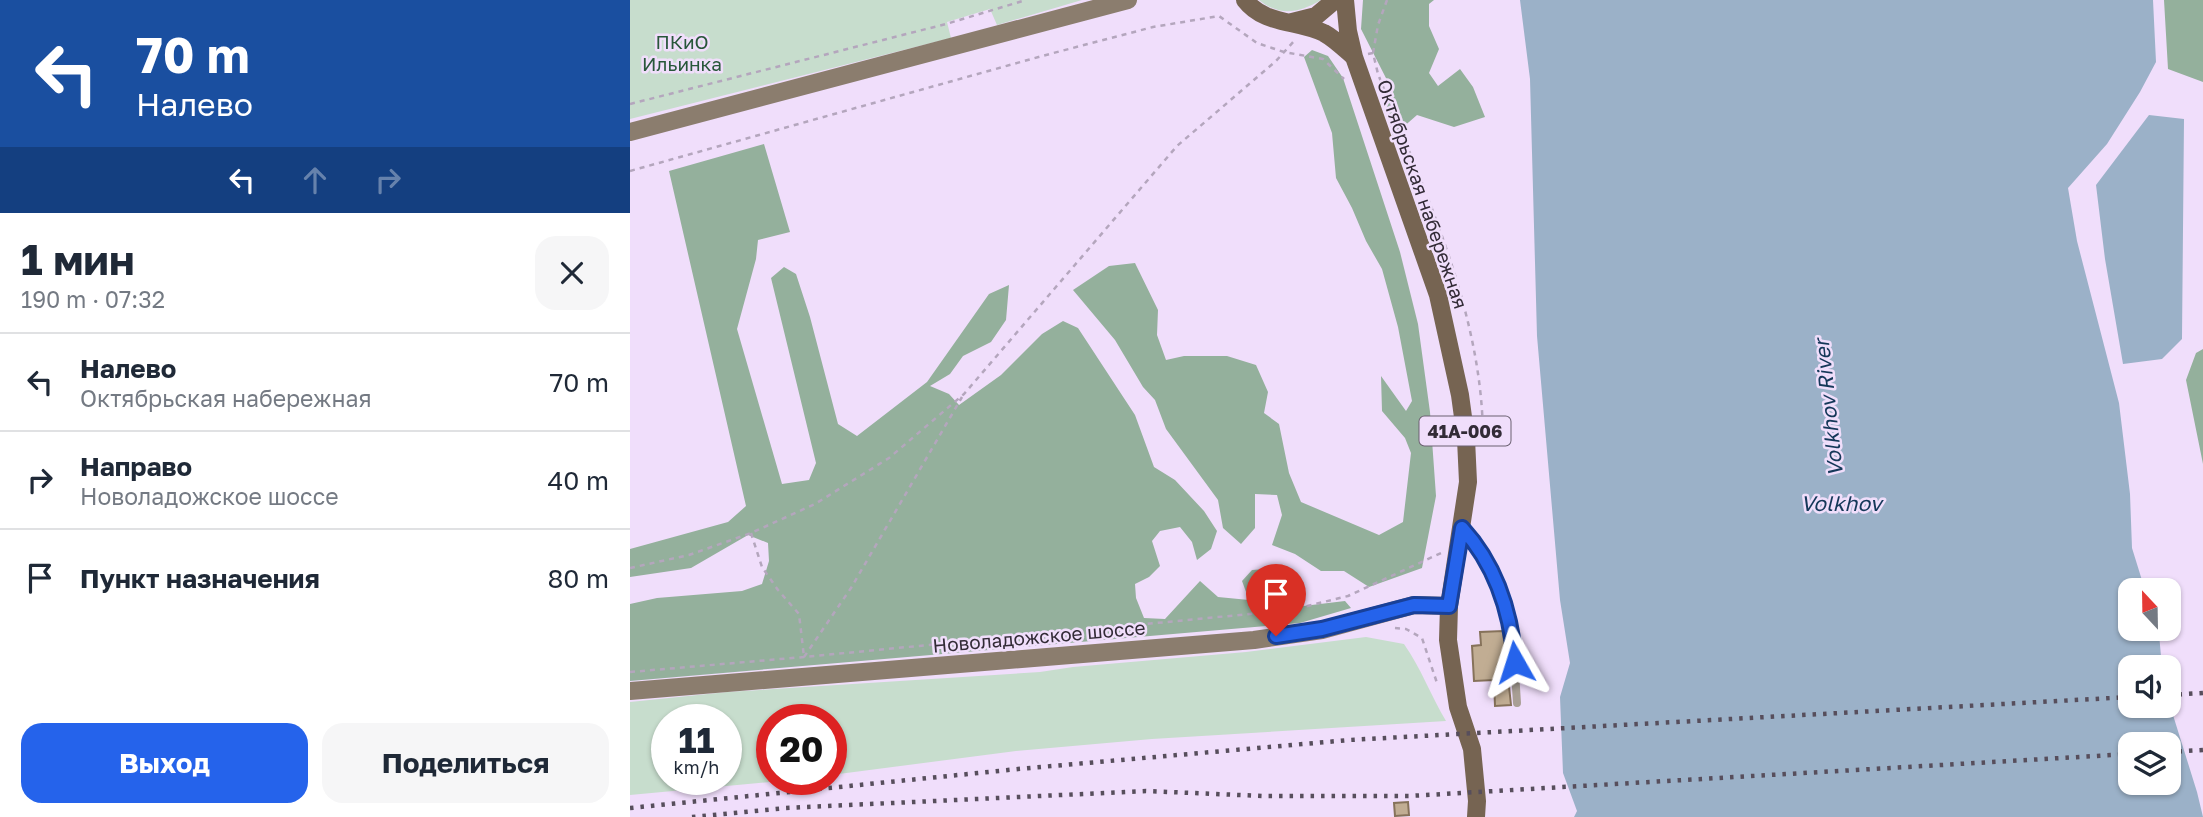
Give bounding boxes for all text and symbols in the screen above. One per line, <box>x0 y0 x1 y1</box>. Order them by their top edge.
text: 70 m <box>136 25 250 84</box>
icon: left <box>21 28 112 119</box>
park label: ПКиО Ильинка <box>642 30 722 75</box>
street label: Октябрьская набережная <box>1373 76 1473 312</box>
text: Налево <box>136 85 253 123</box>
icon: left <box>223 161 261 199</box>
icon: ahead <box>296 161 334 199</box>
icon: right <box>369 161 407 199</box>
text: 1 мин <box>21 234 135 284</box>
button: close <box>535 236 609 310</box>
text: 190 m · 07:32 <box>21 285 165 313</box>
water label: Volkhov River <box>1808 335 1848 478</box>
text: Налево <box>80 353 176 384</box>
icon: left <box>21 363 59 401</box>
text: 70 m <box>550 367 609 398</box>
text: Октябрьская набережная <box>80 384 372 412</box>
road number: 41А-006 <box>1420 416 1510 446</box>
text: Направо <box>80 451 192 482</box>
icon: right <box>21 461 59 499</box>
text: 40 m <box>548 465 609 496</box>
text: Новоладожское шоссе <box>80 482 339 510</box>
water label: Volkhov <box>1801 490 1885 516</box>
icon: arrive <box>21 559 59 597</box>
text: Пункт назначения <box>80 563 320 594</box>
text: 80 m <box>548 563 609 594</box>
pin <box>1246 564 1306 636</box>
icon: arrive <box>1257 575 1295 613</box>
north arrow <box>2118 578 2180 640</box>
map controls <box>2118 578 2181 795</box>
street label: Новоладожское шоссе <box>932 615 1146 657</box>
position arrow <box>1478 625 1552 699</box>
button: sound <box>2118 655 2181 718</box>
speed limit sign: 20 <box>756 704 847 795</box>
text: 11 <box>678 719 715 761</box>
button: Выход <box>21 723 308 803</box>
button: Поделиться <box>322 723 609 803</box>
button: layers <box>2118 732 2181 795</box>
text: km/h <box>674 756 719 778</box>

